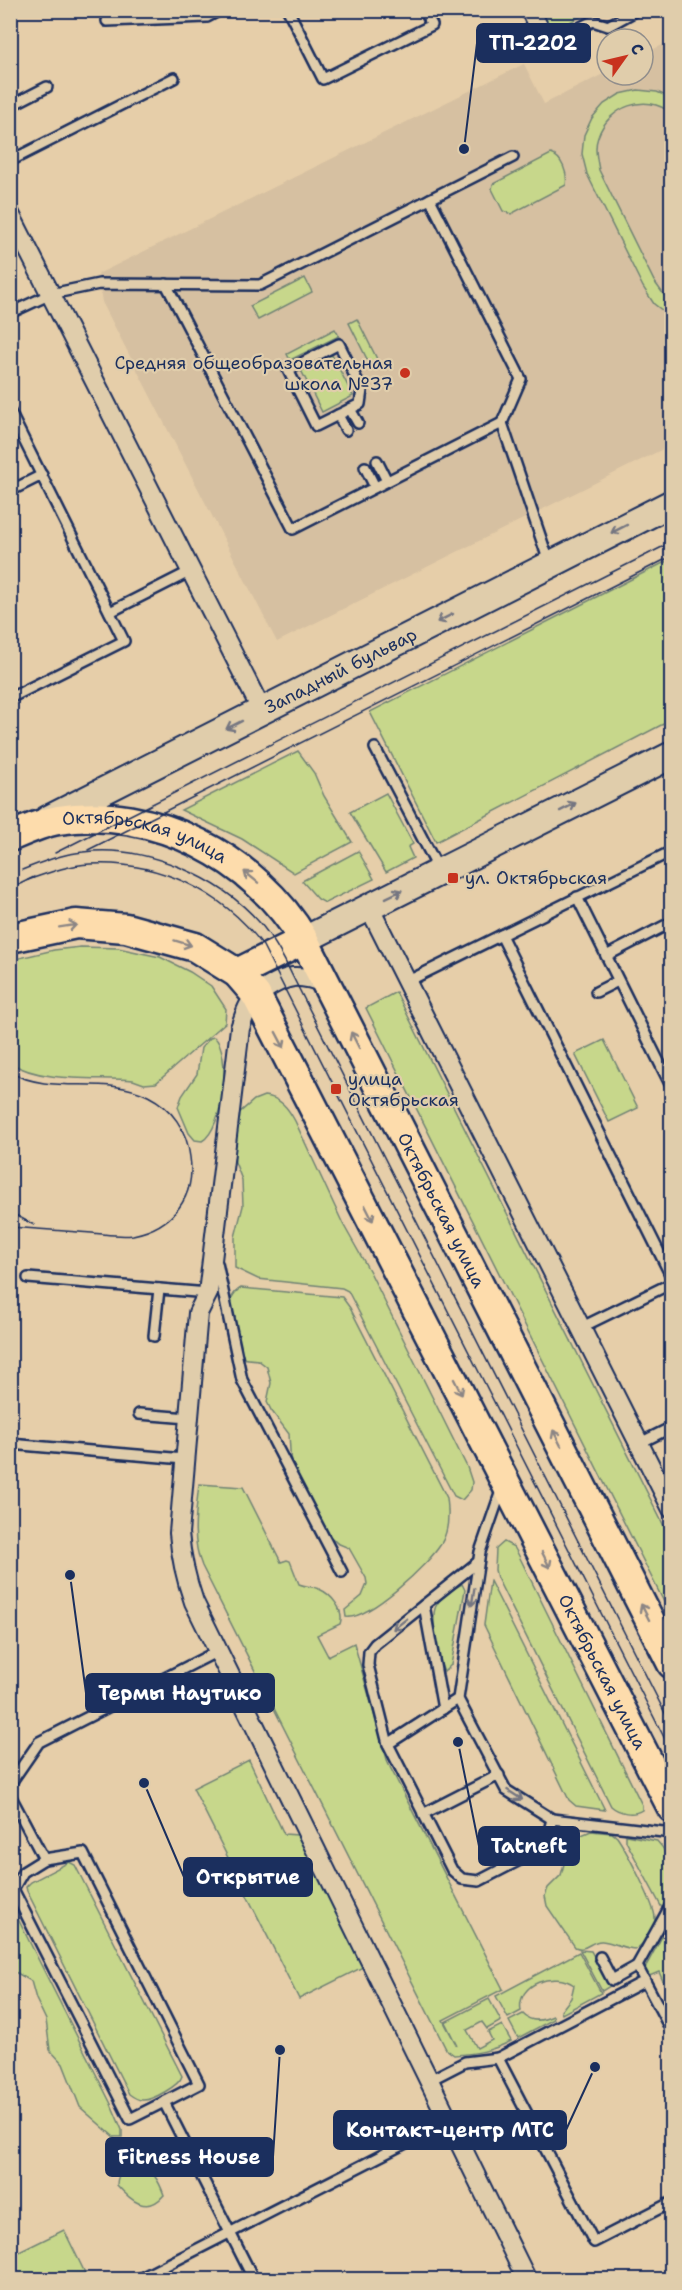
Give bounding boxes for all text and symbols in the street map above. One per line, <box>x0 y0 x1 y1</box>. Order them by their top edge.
callout: ТП-2202 <box>477 24 590 62</box>
north arrow <box>595 27 655 87</box>
text: ТП-2202 <box>489 30 577 56</box>
text: С <box>626 39 649 59</box>
place label: Средняя общеобразовательная школа №37 <box>114 351 393 396</box>
marker: Средняя общеобразовательная школа №37 <box>398 366 412 380</box>
one-way arrow <box>611 524 629 536</box>
one-way arrow <box>437 612 455 624</box>
street label: Западный бульвар <box>260 622 421 719</box>
one-way arrow <box>226 719 243 731</box>
one-way arrow <box>559 801 577 813</box>
street label: Октябрьская улица <box>61 805 232 869</box>
place label: ул. Октябрьская <box>465 866 607 890</box>
one-way arrow <box>243 870 259 883</box>
marker: ул. Октябрьская <box>446 871 460 885</box>
one-way arrow <box>384 888 402 900</box>
one-way arrow <box>57 920 77 931</box>
one-way arrow <box>173 938 192 949</box>
one-way arrow <box>274 1030 286 1048</box>
one-way arrow <box>348 1031 360 1049</box>
place label: улица Октябрьская <box>348 1067 459 1112</box>
marker: улица Октябрьская <box>329 1082 343 1096</box>
street label: Октябрьская улица <box>392 1128 491 1292</box>
one-way arrow <box>363 1204 375 1221</box>
one-way arrow <box>452 1377 464 1395</box>
one-way arrow <box>551 1430 562 1448</box>
one-way arrow <box>541 1551 552 1569</box>
one-way arrow <box>467 1587 478 1606</box>
street label: Октябрьская улица <box>553 1590 652 1754</box>
one-way arrow <box>639 1604 650 1622</box>
one-way arrow <box>392 1618 408 1631</box>
callout: Термы Наутико <box>86 1674 274 1712</box>
text: Термы Наутико <box>98 1680 262 1706</box>
one-way arrow <box>506 1789 523 1802</box>
callout: Tatneft <box>479 1827 579 1865</box>
text: Tatneft <box>491 1833 567 1859</box>
callout: Открытие <box>184 1858 312 1896</box>
text: Открытие <box>196 1864 300 1890</box>
callout: Контакт-центр МТС <box>334 2111 566 2149</box>
text: Контакт-центр МТС <box>346 2117 554 2143</box>
callout: Fitness House <box>106 2138 273 2176</box>
text: Fitness House <box>117 2144 261 2170</box>

